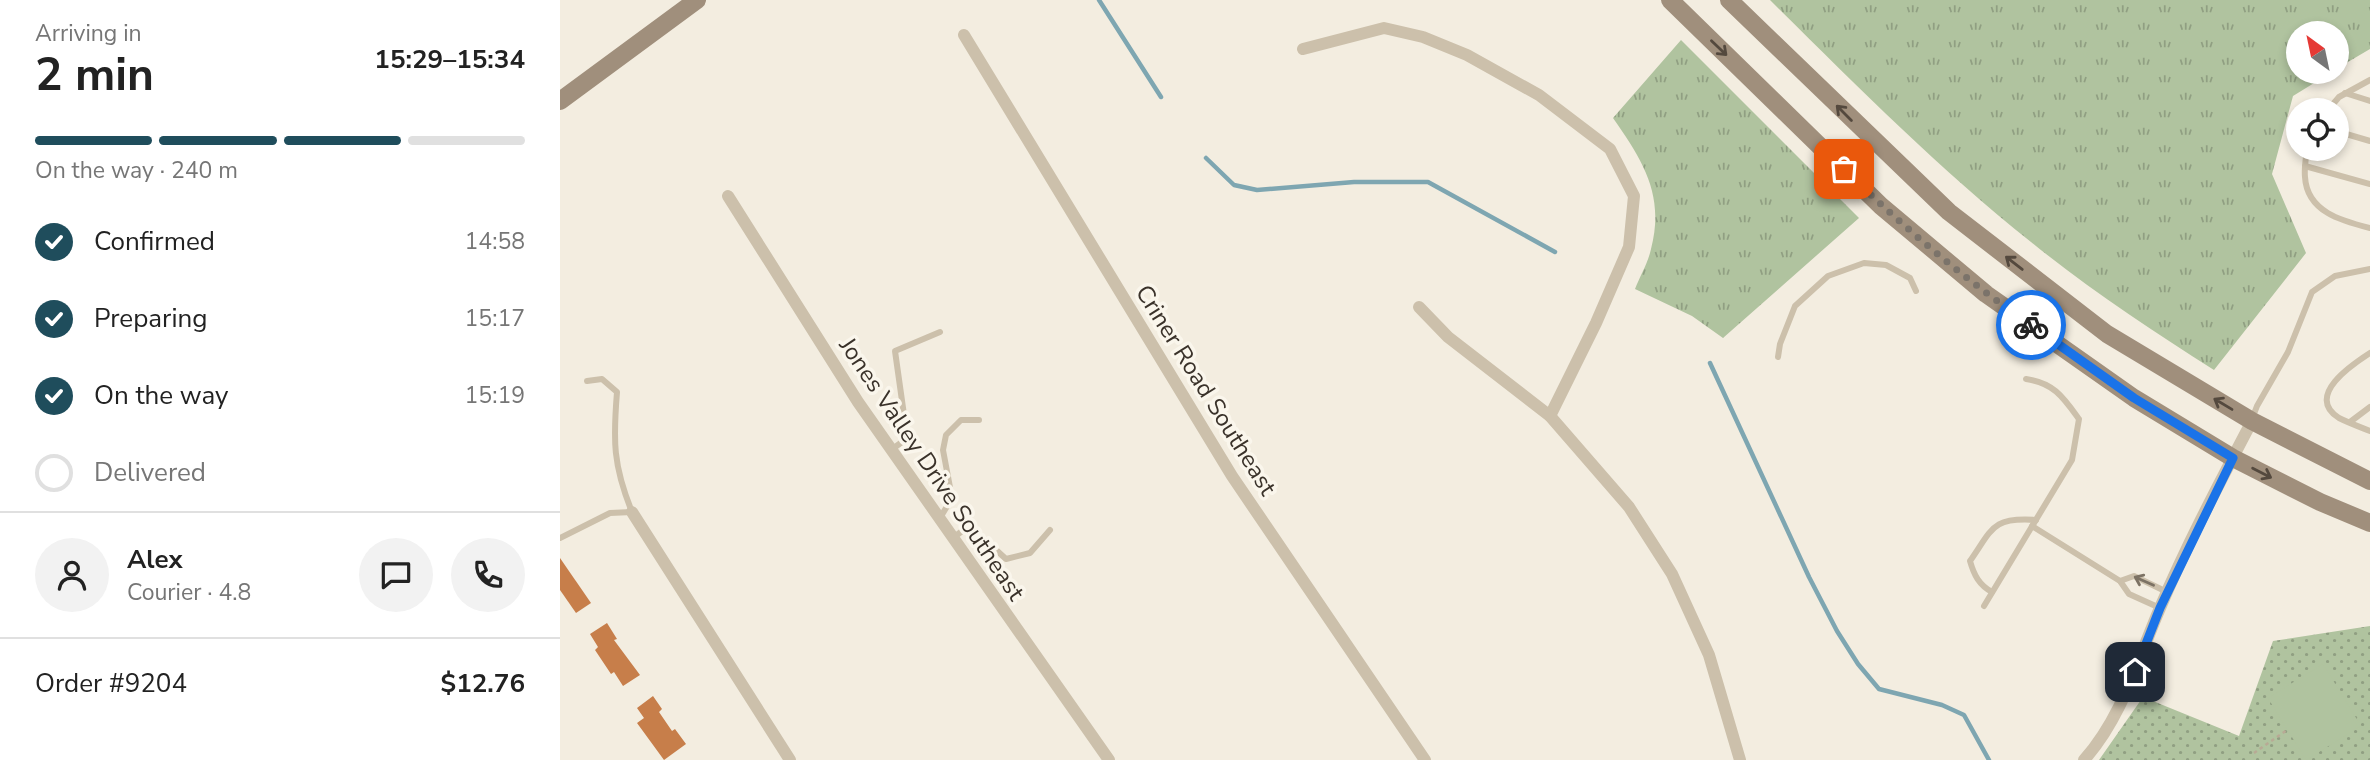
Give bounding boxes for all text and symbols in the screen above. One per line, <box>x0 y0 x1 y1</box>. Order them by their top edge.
text: Arriving in <box>35 18 142 49</box>
north arrow <box>2286 21 2348 84</box>
map controls <box>2286 21 2349 161</box>
one-way arrow <box>1710 39 1727 56</box>
text: 15:29–15:34 <box>374 42 525 77</box>
text: 2 min <box>35 43 154 106</box>
button: locate <box>2286 98 2349 161</box>
one-way arrow <box>1835 104 1852 121</box>
pin <box>1814 139 1874 199</box>
icon: bag <box>1825 150 1863 188</box>
text: On the way · 240 m <box>35 155 238 186</box>
icon: check <box>35 223 73 261</box>
text: Confirmed <box>94 224 215 259</box>
text: 14:58 <box>465 226 525 257</box>
one-way arrow <box>2005 255 2024 270</box>
street label: Criner Road Southeast <box>1128 279 1284 502</box>
courier <box>1996 290 2066 360</box>
icon: check <box>35 300 73 338</box>
text: Preparing <box>94 301 207 336</box>
text: 15:17 <box>465 303 525 334</box>
icon: bike <box>2012 306 2050 344</box>
street label: Jones Valley Drive Southeast <box>831 331 1032 607</box>
icon: check <box>35 377 73 415</box>
text: On the way <box>94 378 228 413</box>
text: 15:19 <box>465 380 525 411</box>
one-way arrow <box>2213 396 2233 410</box>
text: Delivered <box>94 455 206 490</box>
one-way arrow <box>2251 467 2272 481</box>
button: person <box>35 538 109 612</box>
button: chat <box>359 538 433 612</box>
button: phone <box>451 538 525 612</box>
text: Alex <box>127 542 183 577</box>
one-way arrow <box>2133 574 2154 587</box>
text: Courier · 4.8 <box>127 577 251 608</box>
pin <box>2105 642 2165 702</box>
icon: home <box>2116 653 2154 691</box>
text: Order #9204 <box>35 666 187 701</box>
text: $12.76 <box>441 666 525 701</box>

